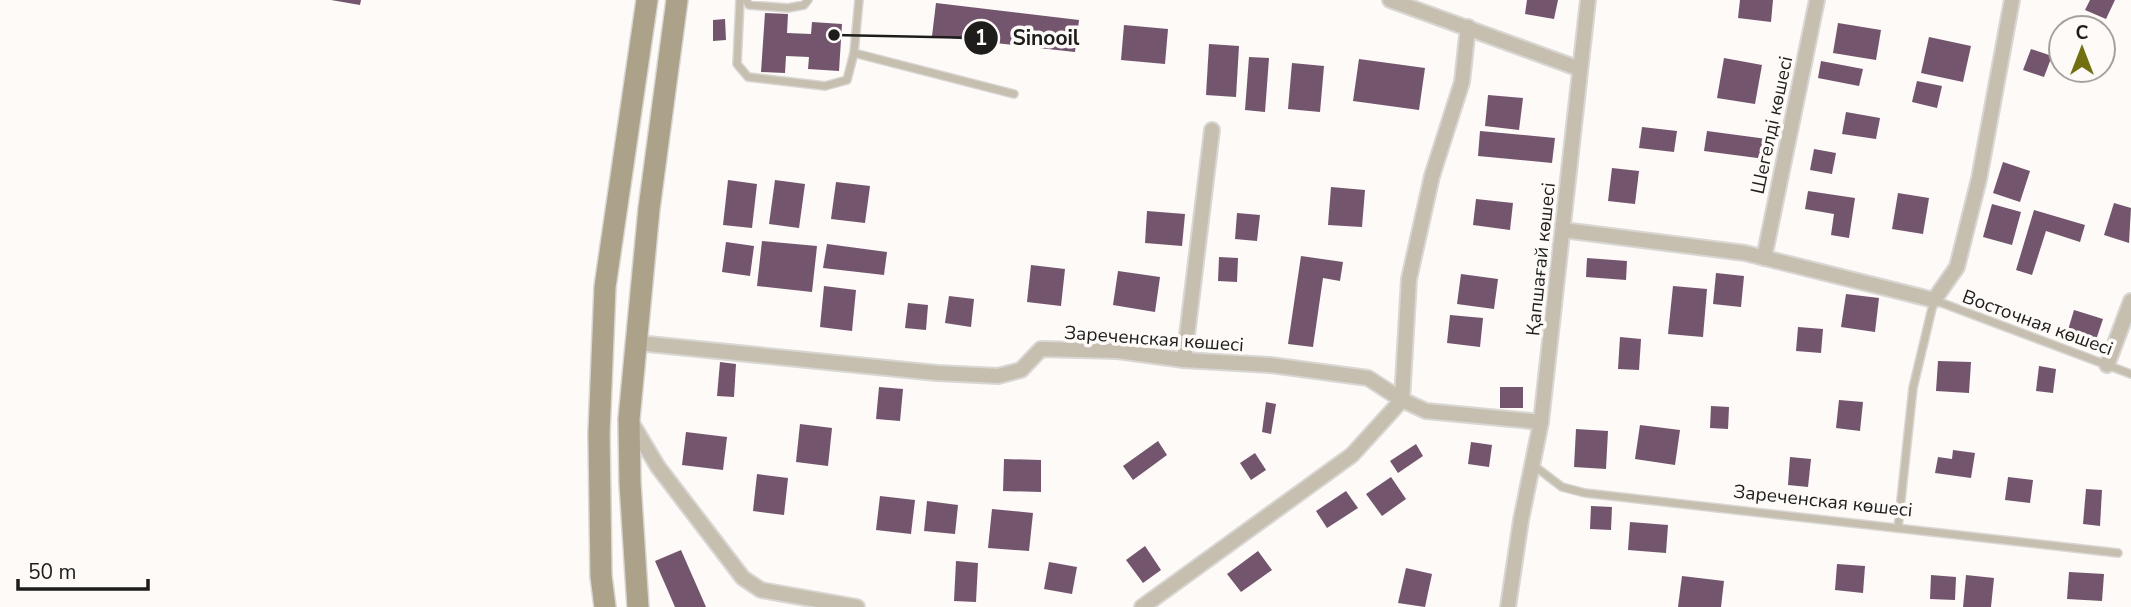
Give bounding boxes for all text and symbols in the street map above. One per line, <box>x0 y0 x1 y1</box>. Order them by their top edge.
north arrow <box>2047 14 2117 84</box>
callout: Sinooil <box>963 17 1093 59</box>
text: С <box>2076 20 2089 46</box>
text: 1 <box>975 24 987 52</box>
text: Sinooil <box>1012 24 1080 52</box>
street label: Шегелді көшесі <box>1745 54 1799 197</box>
street label: Қапшағай көшесі <box>1520 181 1562 337</box>
street label: Восточная көшесі <box>1959 284 2117 362</box>
street label: Зареченская көшесі <box>1063 320 1245 358</box>
street label: Зареченская көшесі <box>1732 479 1914 523</box>
scale bar <box>18 548 147 592</box>
text: 50 m <box>28 558 77 586</box>

